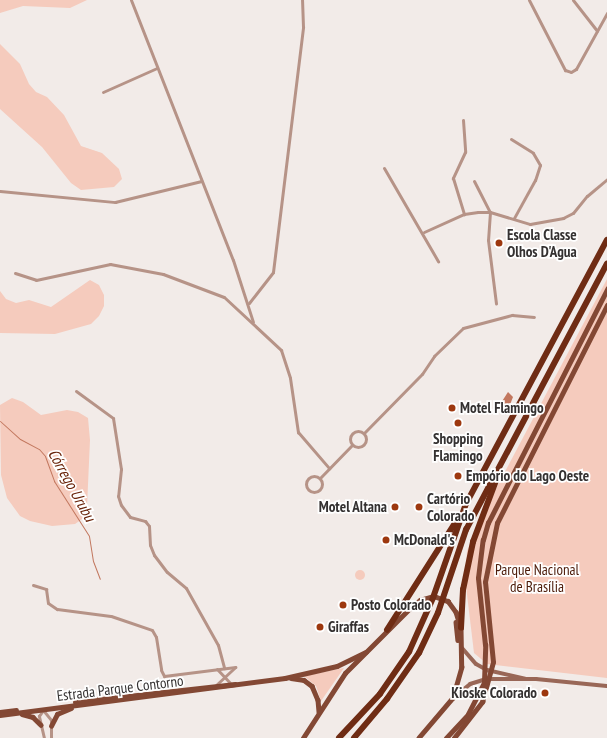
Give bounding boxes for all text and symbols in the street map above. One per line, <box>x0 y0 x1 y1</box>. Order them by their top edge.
place label: Escola Classe Olhos D'Agua <box>507 225 577 260</box>
marker: Escola Classe Olhos D'Agua <box>494 238 504 248</box>
place label: Motel Flamingo <box>460 399 544 417</box>
marker: Motel Flamingo <box>447 403 457 413</box>
marker: Shopping Flamingo <box>453 418 463 428</box>
place label: Shopping Flamingo <box>433 429 483 464</box>
water label: Córrego Urubu <box>44 445 100 525</box>
place label: Empório do Lago Oeste <box>466 467 589 485</box>
marker: Empório do Lago Oeste <box>453 471 463 481</box>
place label: Cartório Colorado <box>427 489 474 524</box>
place label: Motel Altana <box>318 498 387 516</box>
marker: Motel Altana <box>390 502 400 512</box>
marker: Cartório Colorado <box>414 502 424 512</box>
place label: McDonald's <box>394 531 455 549</box>
marker: McDonald's <box>381 535 391 545</box>
park label: Parque Nacional de Brasília <box>495 560 579 595</box>
place label: Posto Colorado <box>351 596 431 614</box>
marker: Posto Colorado <box>338 600 348 610</box>
place label: Giraffas <box>328 618 369 636</box>
marker: Giraffas <box>315 622 325 632</box>
street label: Estrada Parque Contorno <box>56 671 184 705</box>
place label: Kioske Colorado <box>451 684 537 702</box>
marker: Kioske Colorado <box>540 688 550 698</box>

